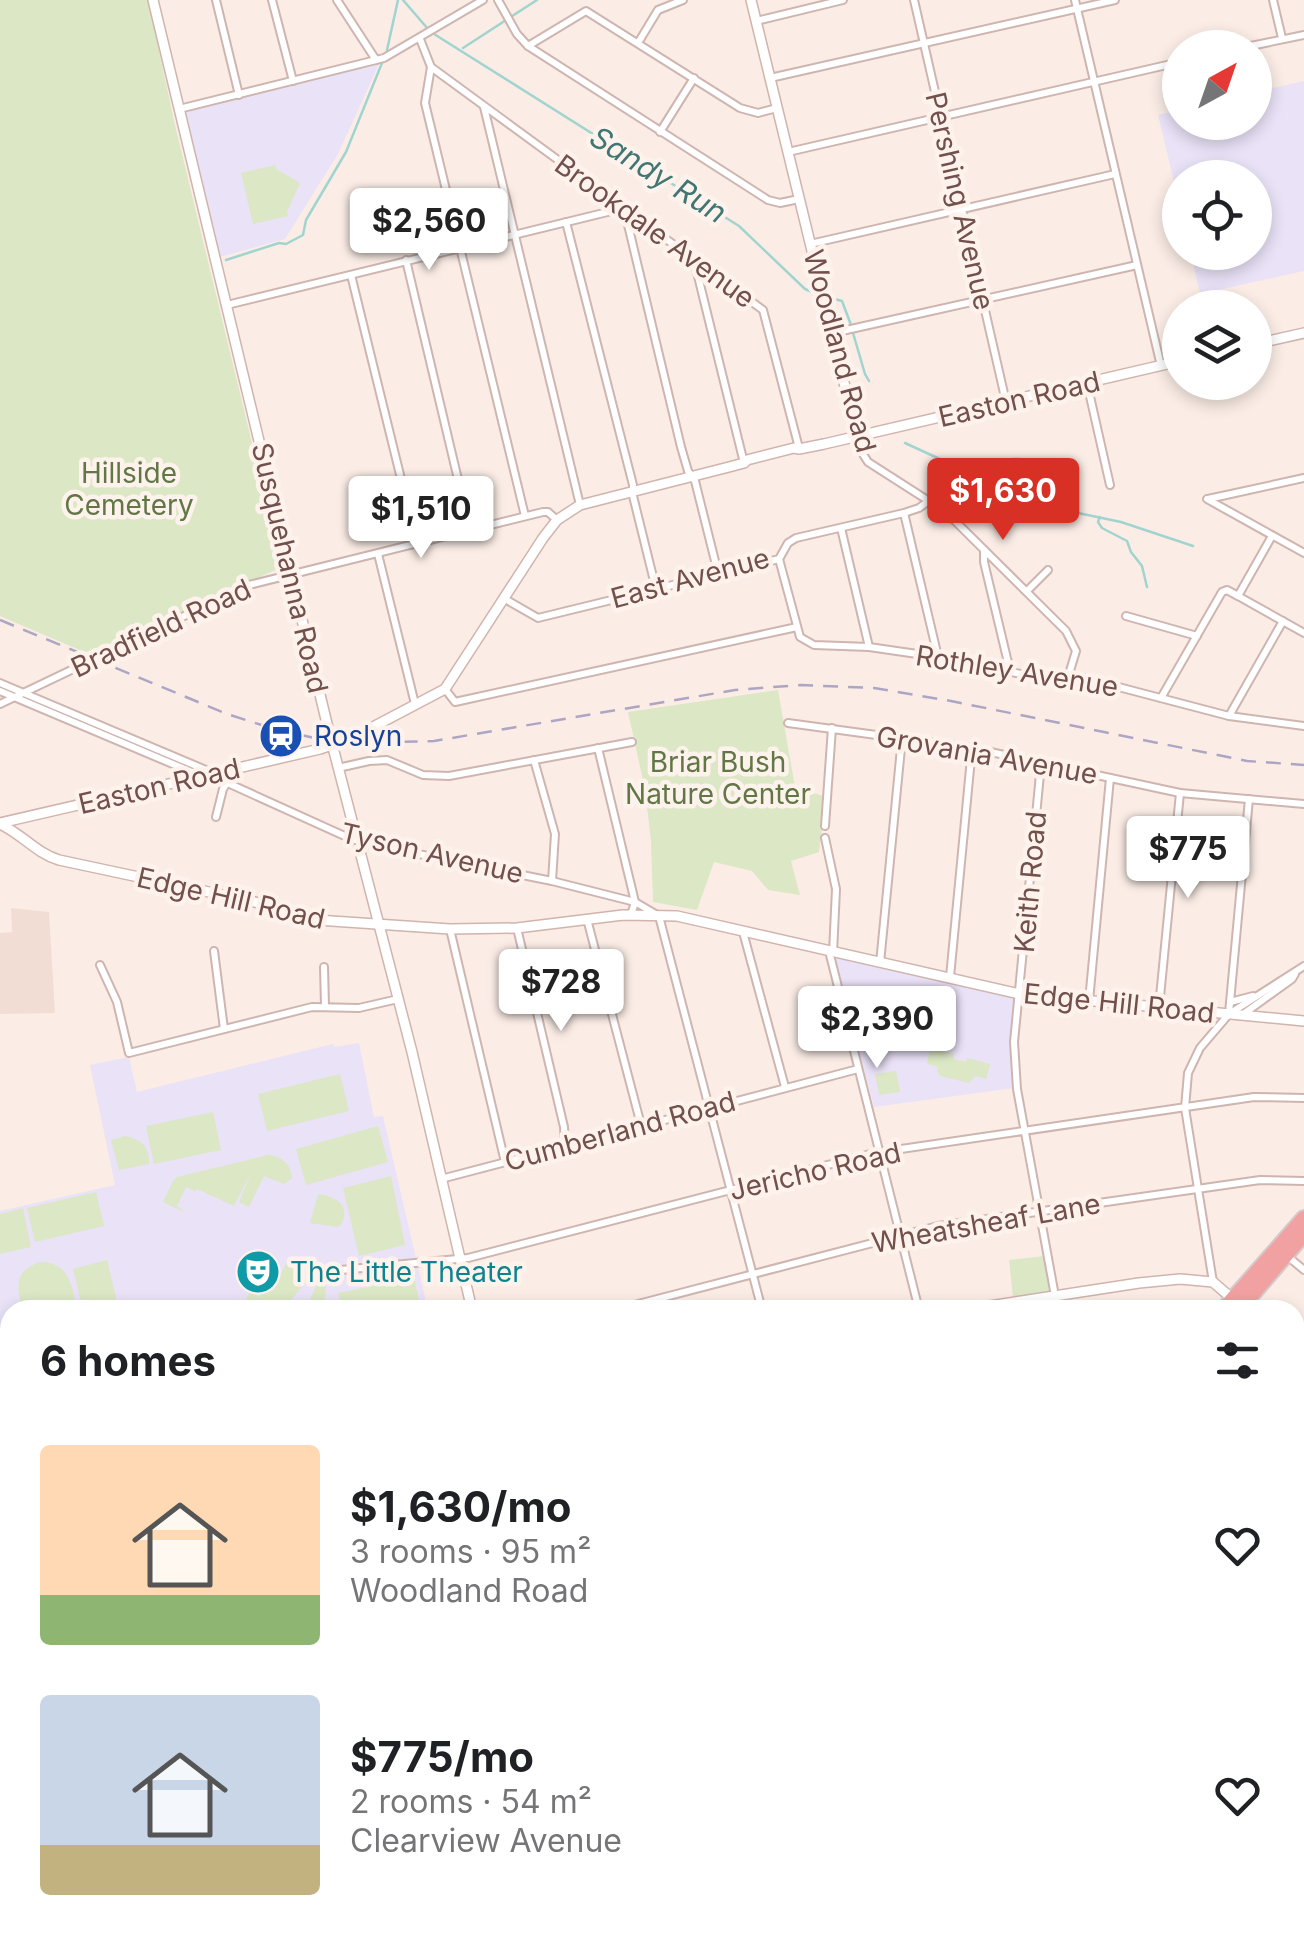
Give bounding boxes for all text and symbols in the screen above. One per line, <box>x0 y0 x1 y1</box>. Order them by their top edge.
north arrow <box>1162 30 1272 140</box>
map controls <box>1162 30 1272 400</box>
street label: Pershing Avenue <box>918 89 1002 313</box>
water label: Sandy Run <box>584 118 733 230</box>
street label: Brookdale Avenue <box>548 147 762 315</box>
button: locate <box>1162 160 1272 270</box>
pin: $2,560 <box>348 188 510 273</box>
text: $2,560 <box>372 201 486 240</box>
street label: Woodland Road <box>797 246 883 456</box>
button: layers <box>1162 290 1272 400</box>
street label: Easton Road <box>935 364 1103 434</box>
street label: Susquehanna Road <box>245 440 335 696</box>
park label: Hillside Cemetery <box>64 456 194 522</box>
pin: $1,630 <box>922 458 1084 543</box>
text: $1,630 <box>949 471 1057 510</box>
pin: $1,510 <box>340 476 502 561</box>
text: $1,510 <box>370 489 472 528</box>
street label: East Avenue <box>607 541 773 615</box>
street label: Bradfield Road <box>66 571 256 685</box>
street label: Rothley Avenue <box>913 638 1121 704</box>
station icon: Roslyn <box>258 713 304 759</box>
place label: Roslyn <box>314 719 402 753</box>
street label: Grovania Avenue <box>874 719 1100 791</box>
park label: Briar Bush Nature Center <box>625 745 811 811</box>
street label: Easton Road <box>75 751 243 821</box>
street label: Keith Road <box>1007 810 1053 954</box>
street label: Tyson Avenue <box>337 815 527 891</box>
pin: $775 <box>1129 816 1247 901</box>
text: $775 <box>1149 829 1227 868</box>
street label: Edge Hill Road <box>134 860 328 936</box>
pin: $728 <box>502 949 620 1034</box>
text: $728 <box>521 962 601 1001</box>
street label: Edge Hill Road <box>1022 976 1216 1030</box>
pin: $2,390 <box>796 986 958 1071</box>
text: $2,390 <box>820 999 934 1038</box>
street label: Cumberland Road <box>501 1084 739 1178</box>
street label: Jericho Road <box>726 1135 904 1207</box>
street label: Wheatsheaf Lane <box>869 1186 1103 1260</box>
theatre icon: The Little Theater <box>235 1249 281 1295</box>
place label: The Little Theater <box>290 1255 523 1289</box>
icon: filters <box>1210 1333 1265 1388</box>
text: 6 homes <box>40 1335 216 1386</box>
text: $1,630/mo <box>350 1481 572 1532</box>
icon: home <box>120 1485 240 1605</box>
icon: heart <box>1210 1518 1265 1573</box>
text: 3 rooms · 95 m² <box>350 1532 591 1571</box>
text: Woodland Road <box>350 1571 588 1610</box>
text: $775/mo <box>350 1731 534 1782</box>
icon: home <box>120 1735 240 1855</box>
icon: heart <box>1210 1768 1265 1823</box>
text: 2 rooms · 54 m² <box>350 1782 592 1821</box>
text: Clearview Avenue <box>350 1821 622 1860</box>

